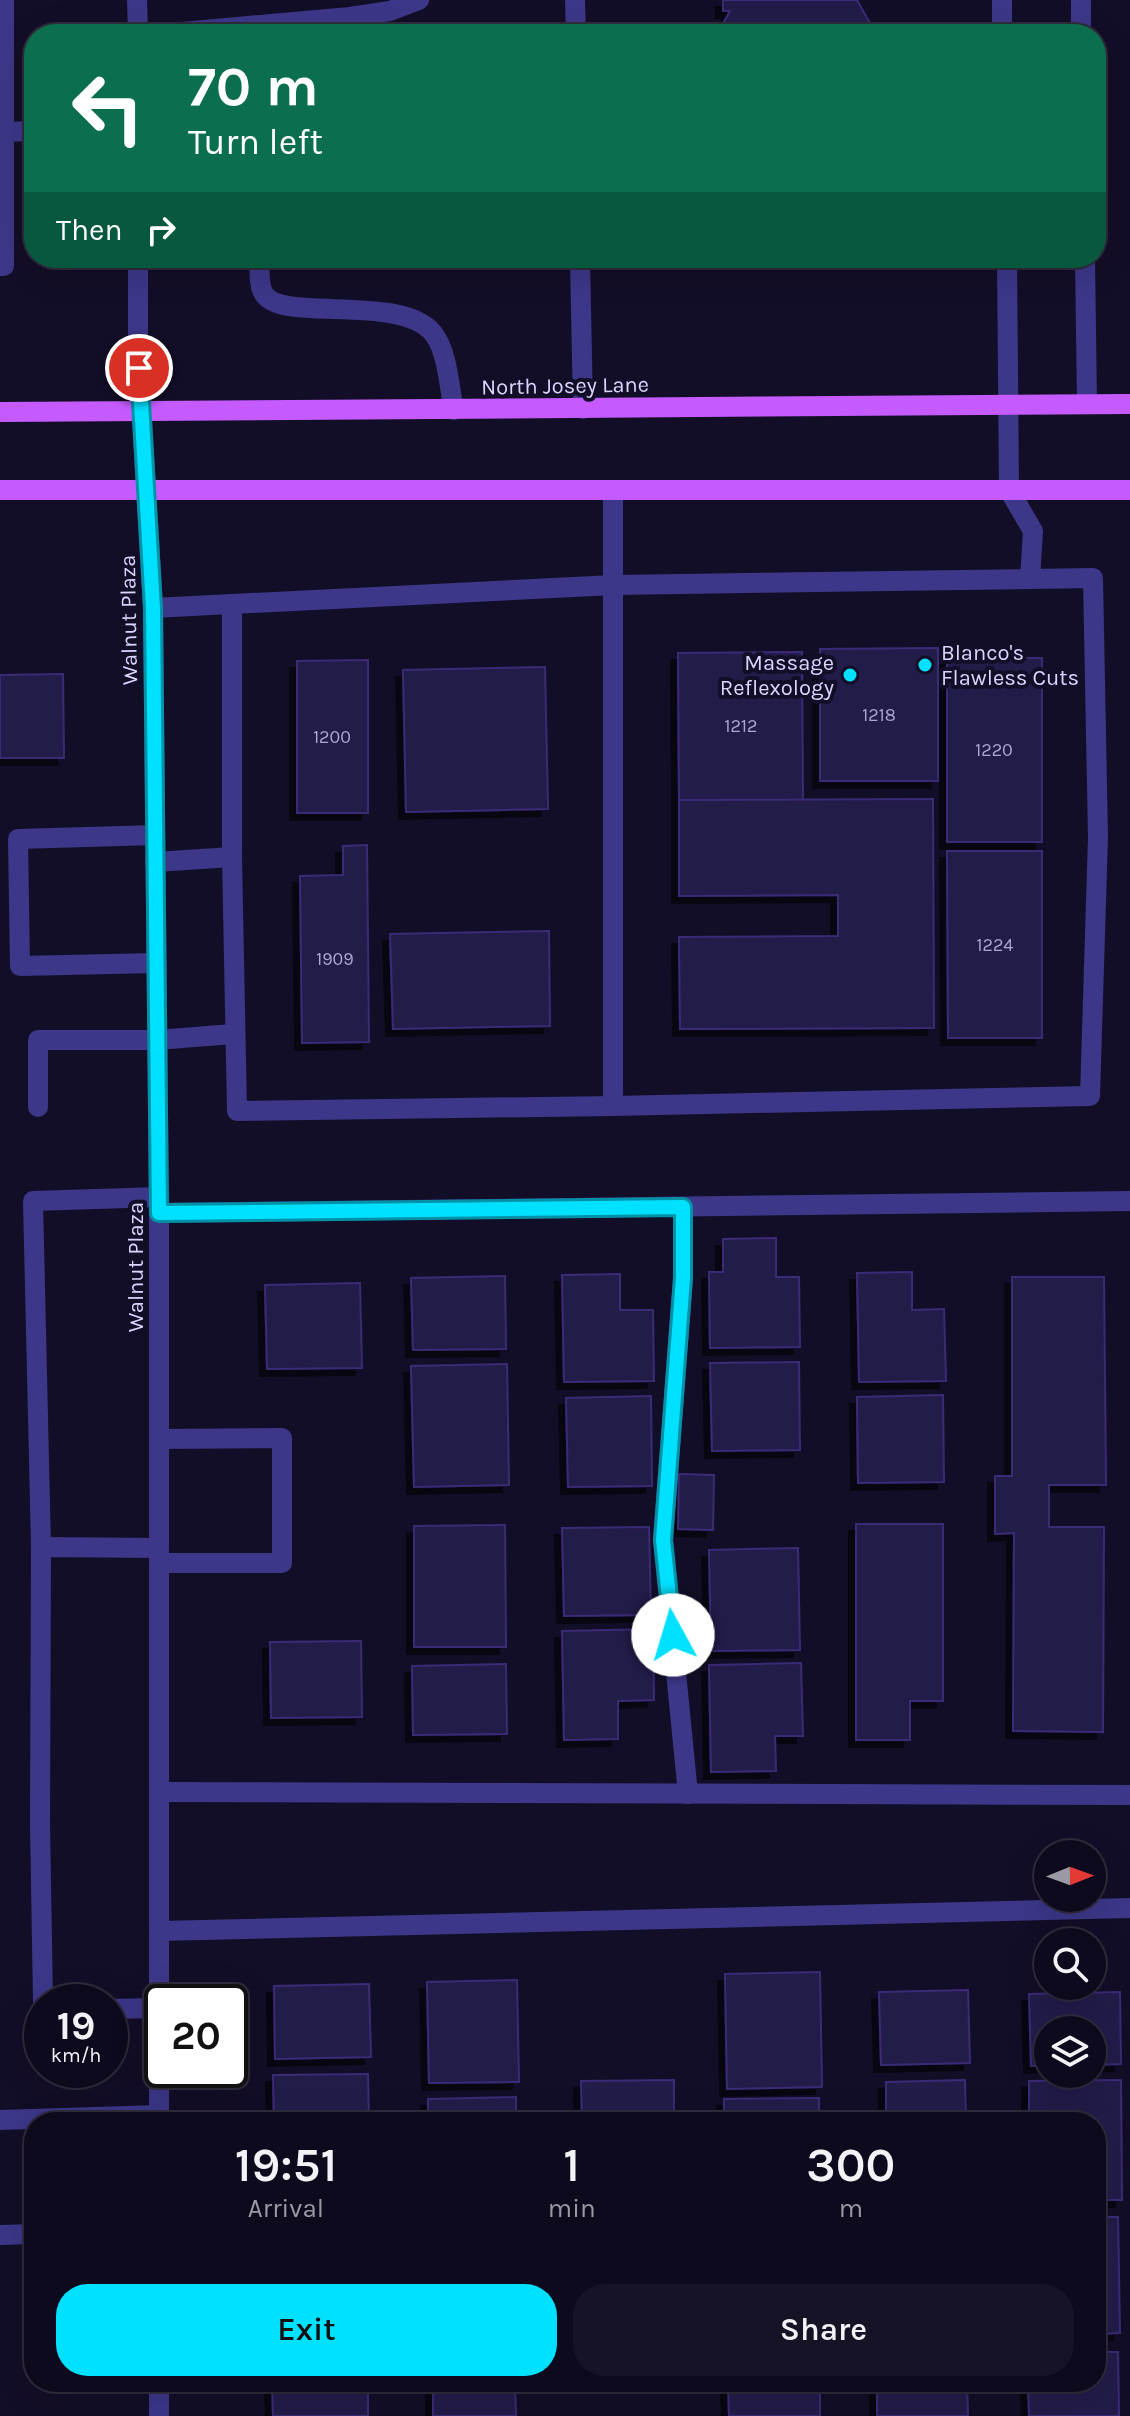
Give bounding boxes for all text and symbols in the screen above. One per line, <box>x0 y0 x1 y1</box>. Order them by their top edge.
text: 70 m <box>188 54 319 119</box>
icon: left <box>56 56 160 160</box>
text: Turn left <box>188 121 323 163</box>
icon: right <box>139 208 183 252</box>
text: Then <box>56 212 123 248</box>
pin <box>105 334 173 402</box>
icon: arrive <box>117 346 161 390</box>
street label: North Josey Lane <box>481 372 649 400</box>
street label: Walnut Plaza <box>115 555 143 685</box>
place label: Blanco's Flawless Cuts <box>941 640 1079 691</box>
place label: Massage Reflexology <box>720 650 834 701</box>
marker: Blanco's Flawless Cuts <box>916 656 934 674</box>
marker: Massage Reflexology <box>841 666 859 684</box>
house number: 1218 <box>862 704 896 726</box>
house number: 1212 <box>725 715 757 737</box>
house number: 1200 <box>313 726 351 748</box>
house number: 1220 <box>975 739 1013 761</box>
house number: 1224 <box>977 934 1013 956</box>
house number: 1909 <box>316 948 354 970</box>
street label: Walnut Plaza <box>123 1202 149 1332</box>
position arrow <box>631 1593 715 1677</box>
north arrow <box>1034 1840 1106 1912</box>
map controls <box>1034 1840 1106 2088</box>
button: search <box>1034 1928 1106 2000</box>
speed limit sign: 20 <box>144 1984 248 2088</box>
text: 19 <box>57 2002 95 2049</box>
button: layers <box>1034 2016 1106 2088</box>
text: km/h <box>51 2044 101 2067</box>
text: 19:51 <box>235 2137 337 2193</box>
text: 1 <box>563 2137 580 2193</box>
text: 300 <box>806 2137 895 2193</box>
text: Arrival <box>248 2193 324 2224</box>
text: min <box>548 2193 596 2224</box>
text: m <box>839 2193 863 2224</box>
button: Exit <box>56 2284 557 2376</box>
button: Share <box>573 2284 1074 2376</box>

